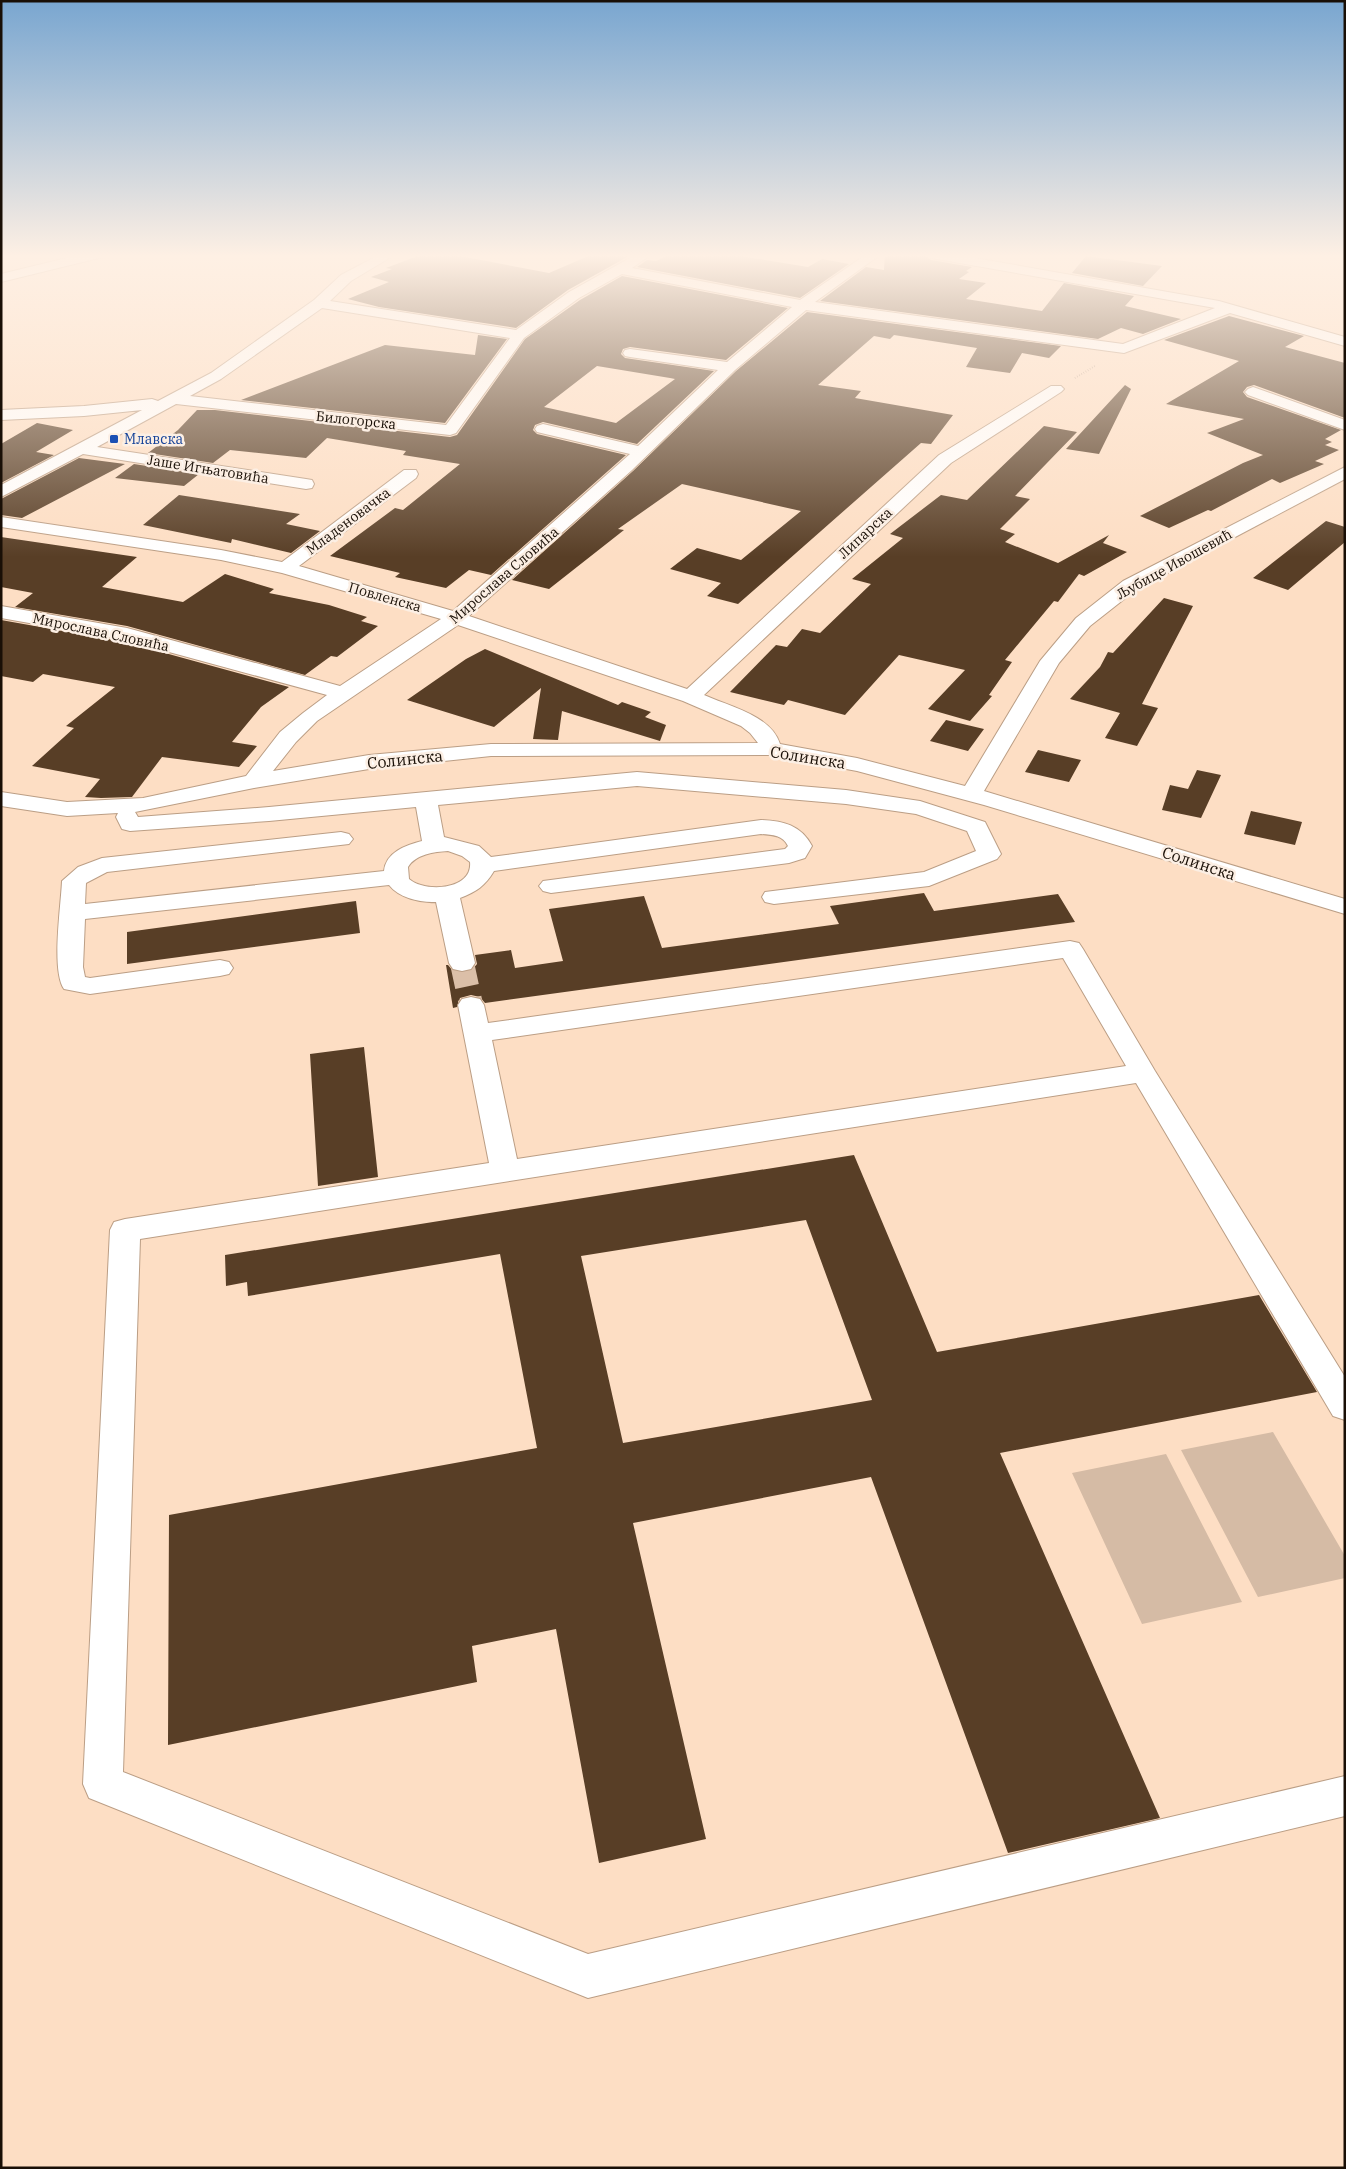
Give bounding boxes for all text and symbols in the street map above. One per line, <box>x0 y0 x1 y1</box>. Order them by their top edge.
street label: Билогорска <box>315 407 397 433</box>
place label: Млавска <box>124 430 184 448</box>
marker: Млавска <box>108 433 120 445</box>
street label: Јаше Игњатовића <box>146 450 270 488</box>
street label: Младеновачка <box>302 483 394 559</box>
street label: Липарска <box>834 503 896 563</box>
street label: Мирослава Словића <box>446 522 563 627</box>
street label: Љубице Ивошевић <box>1113 525 1235 603</box>
street label: Повленска <box>347 578 424 616</box>
street label: Мирослава Словића <box>31 609 171 655</box>
street label: Солинска <box>769 741 847 773</box>
street label: Солинска <box>366 745 444 773</box>
street label: Солинска <box>1160 842 1239 884</box>

